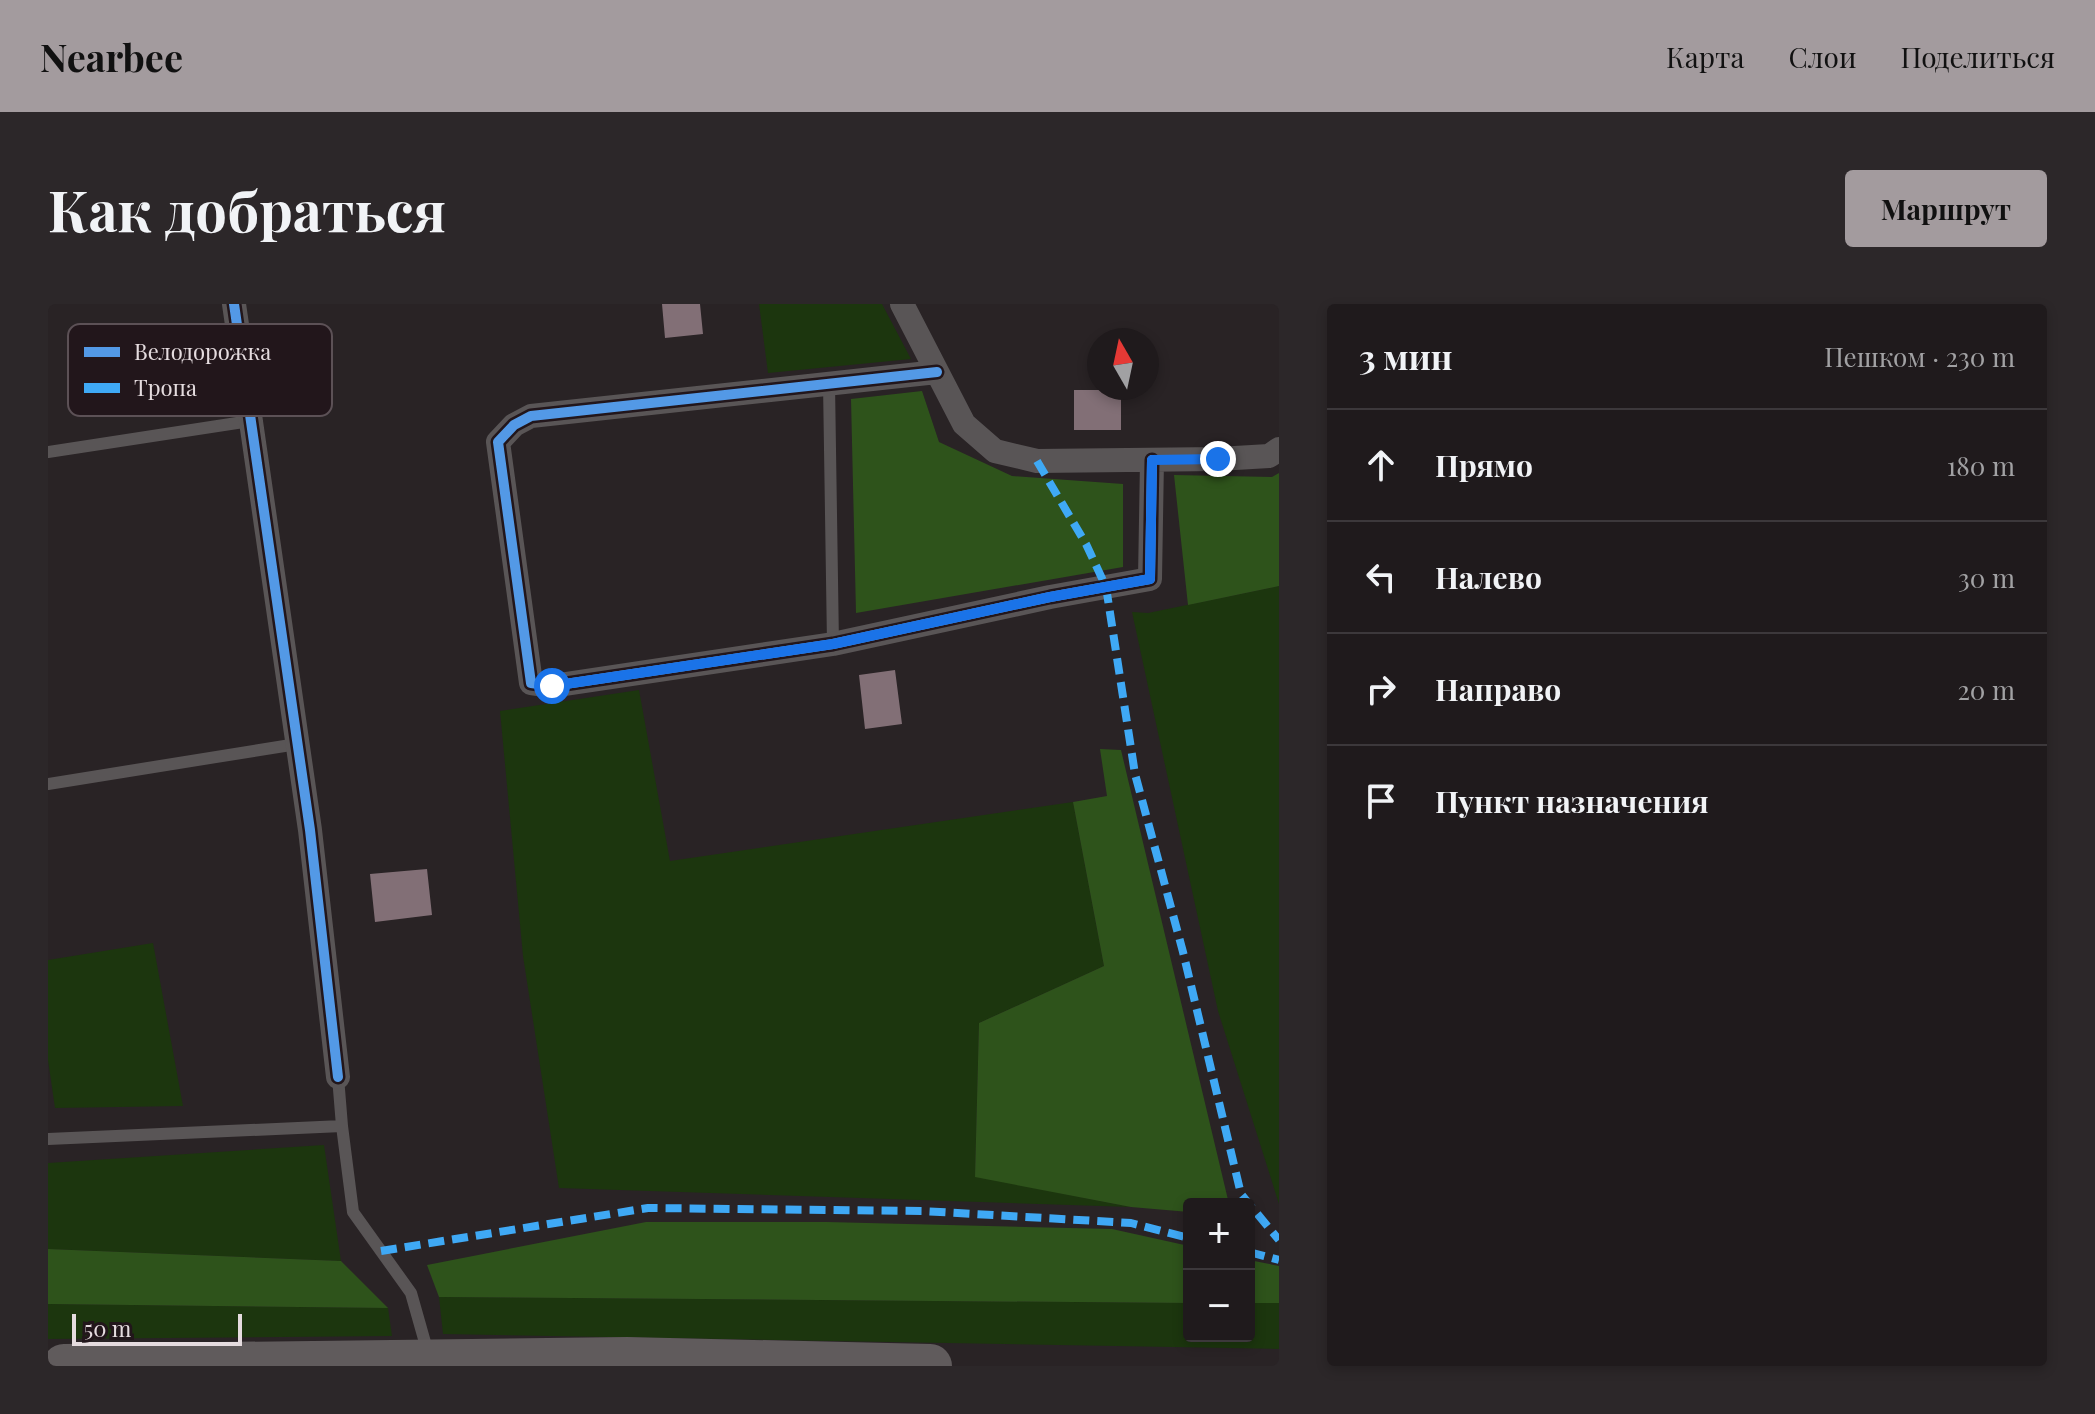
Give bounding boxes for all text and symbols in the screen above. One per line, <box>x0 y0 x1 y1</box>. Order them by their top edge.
text: Nearbee <box>40 31 183 82</box>
text: Карта <box>1666 38 1745 75</box>
text: Слои <box>1789 38 1856 75</box>
text: Поделиться <box>1900 38 2055 75</box>
button: Маршрут <box>1845 170 2047 247</box>
text: Как добраться <box>48 171 446 246</box>
legend <box>68 324 332 416</box>
north arrow <box>1087 328 1159 400</box>
text: 3 мин <box>1359 333 1453 379</box>
text: Велодорожка <box>134 336 271 366</box>
text: Пешком · 230 m <box>1824 339 2015 374</box>
text: Тропа <box>134 372 197 402</box>
route end <box>1200 441 1236 477</box>
icon: ahead <box>1359 443 1403 487</box>
text: Прямо <box>1435 445 1533 485</box>
text: 180 m <box>1947 448 2015 483</box>
icon: left <box>1359 555 1403 599</box>
text: Налево <box>1435 557 1542 597</box>
text: 30 m <box>1958 560 2015 595</box>
icon: right <box>1359 667 1403 711</box>
route start <box>534 668 570 704</box>
text: Направо <box>1435 669 1561 709</box>
text: 20 m <box>1957 672 2015 707</box>
icon: arrive <box>1359 779 1403 823</box>
text: Пункт назначения <box>1435 781 1709 821</box>
map controls <box>1183 1198 1255 1342</box>
button: + <box>1183 1198 1255 1270</box>
button: − <box>1183 1270 1255 1342</box>
scale bar <box>72 1310 242 1346</box>
text: 50 m <box>84 1313 131 1343</box>

